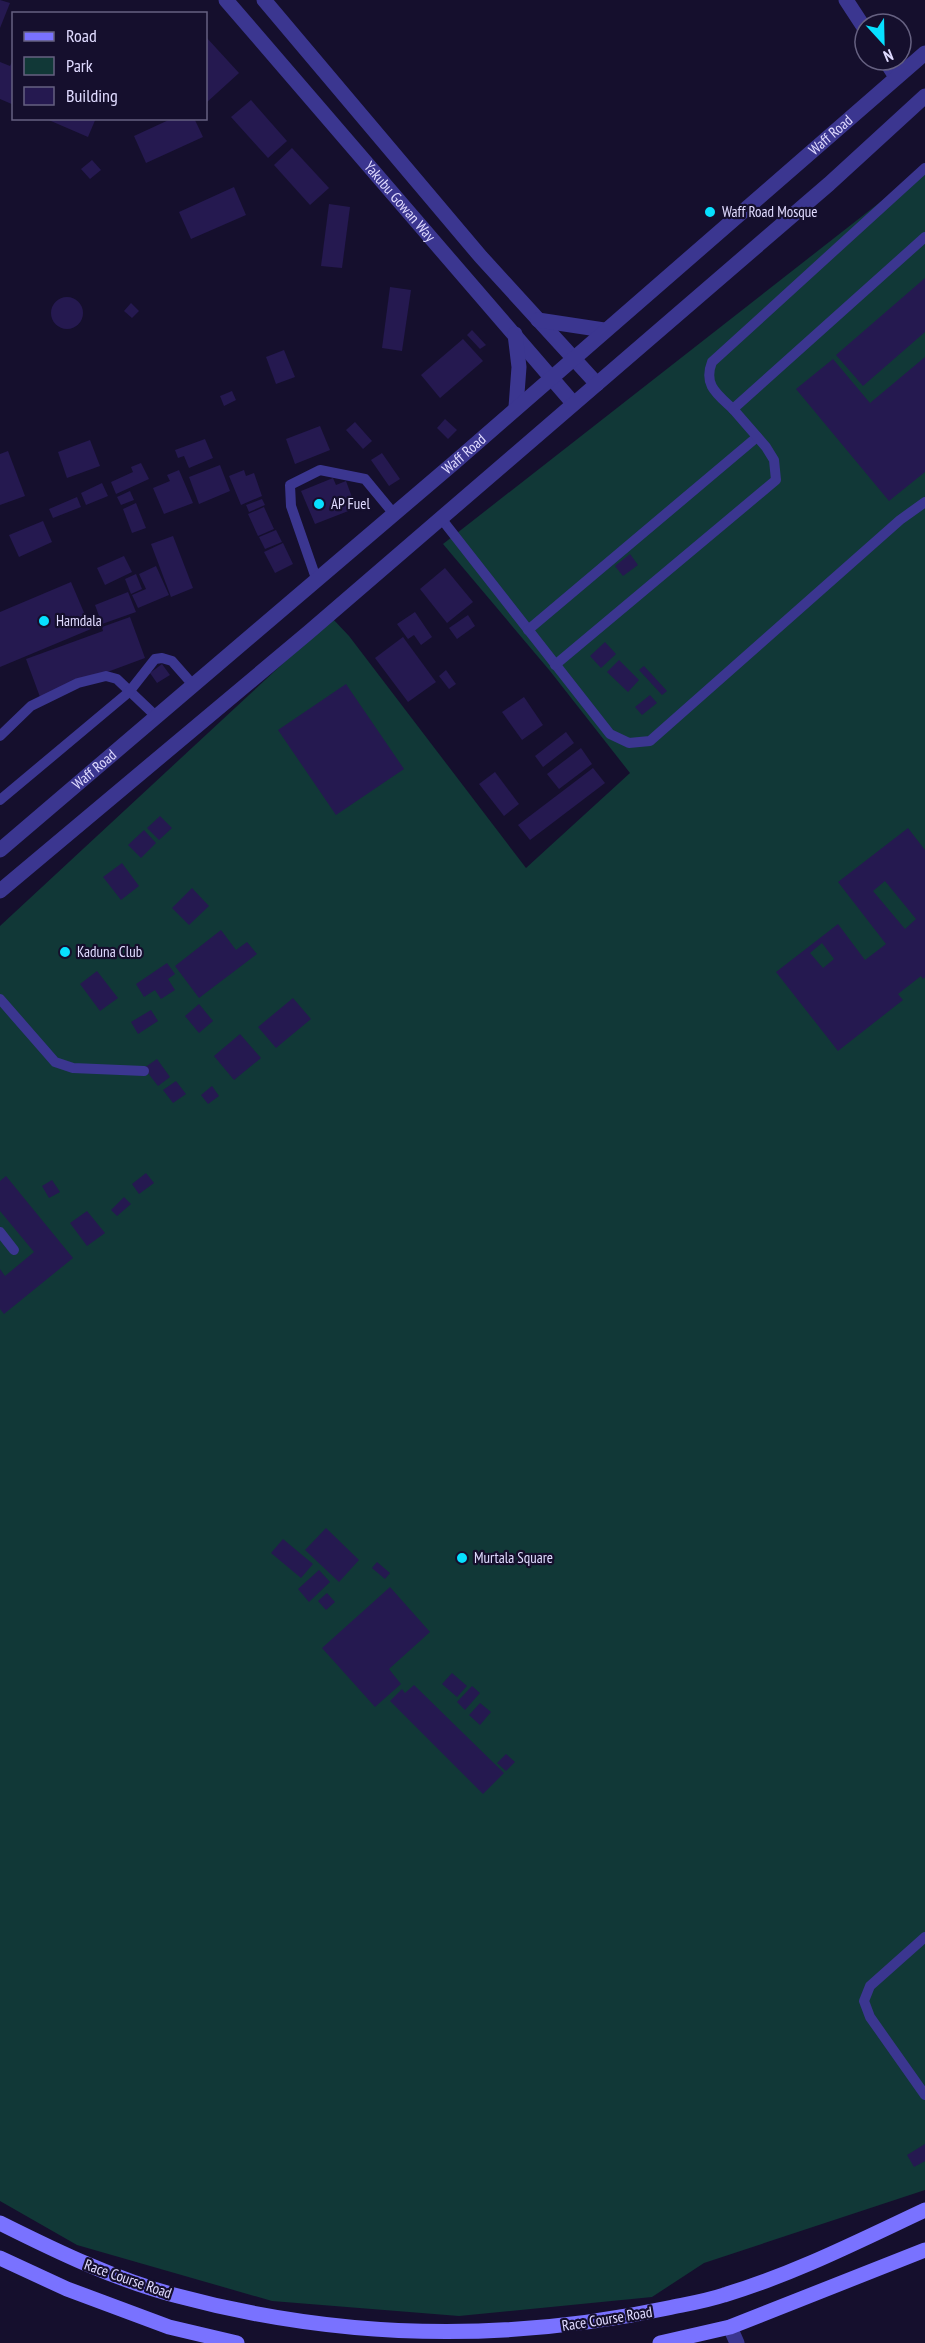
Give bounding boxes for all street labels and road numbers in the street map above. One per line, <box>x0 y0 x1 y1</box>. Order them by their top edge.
street label: Waff Road <box>804 110 856 159</box>
street label: Yakubu Gowan Way <box>360 157 440 246</box>
street label: Waff Road <box>438 429 490 478</box>
street label: Waff Road <box>68 745 120 793</box>
street label: Race Course Road <box>82 2255 174 2302</box>
street label: Race Course Road <box>560 2302 653 2335</box>

